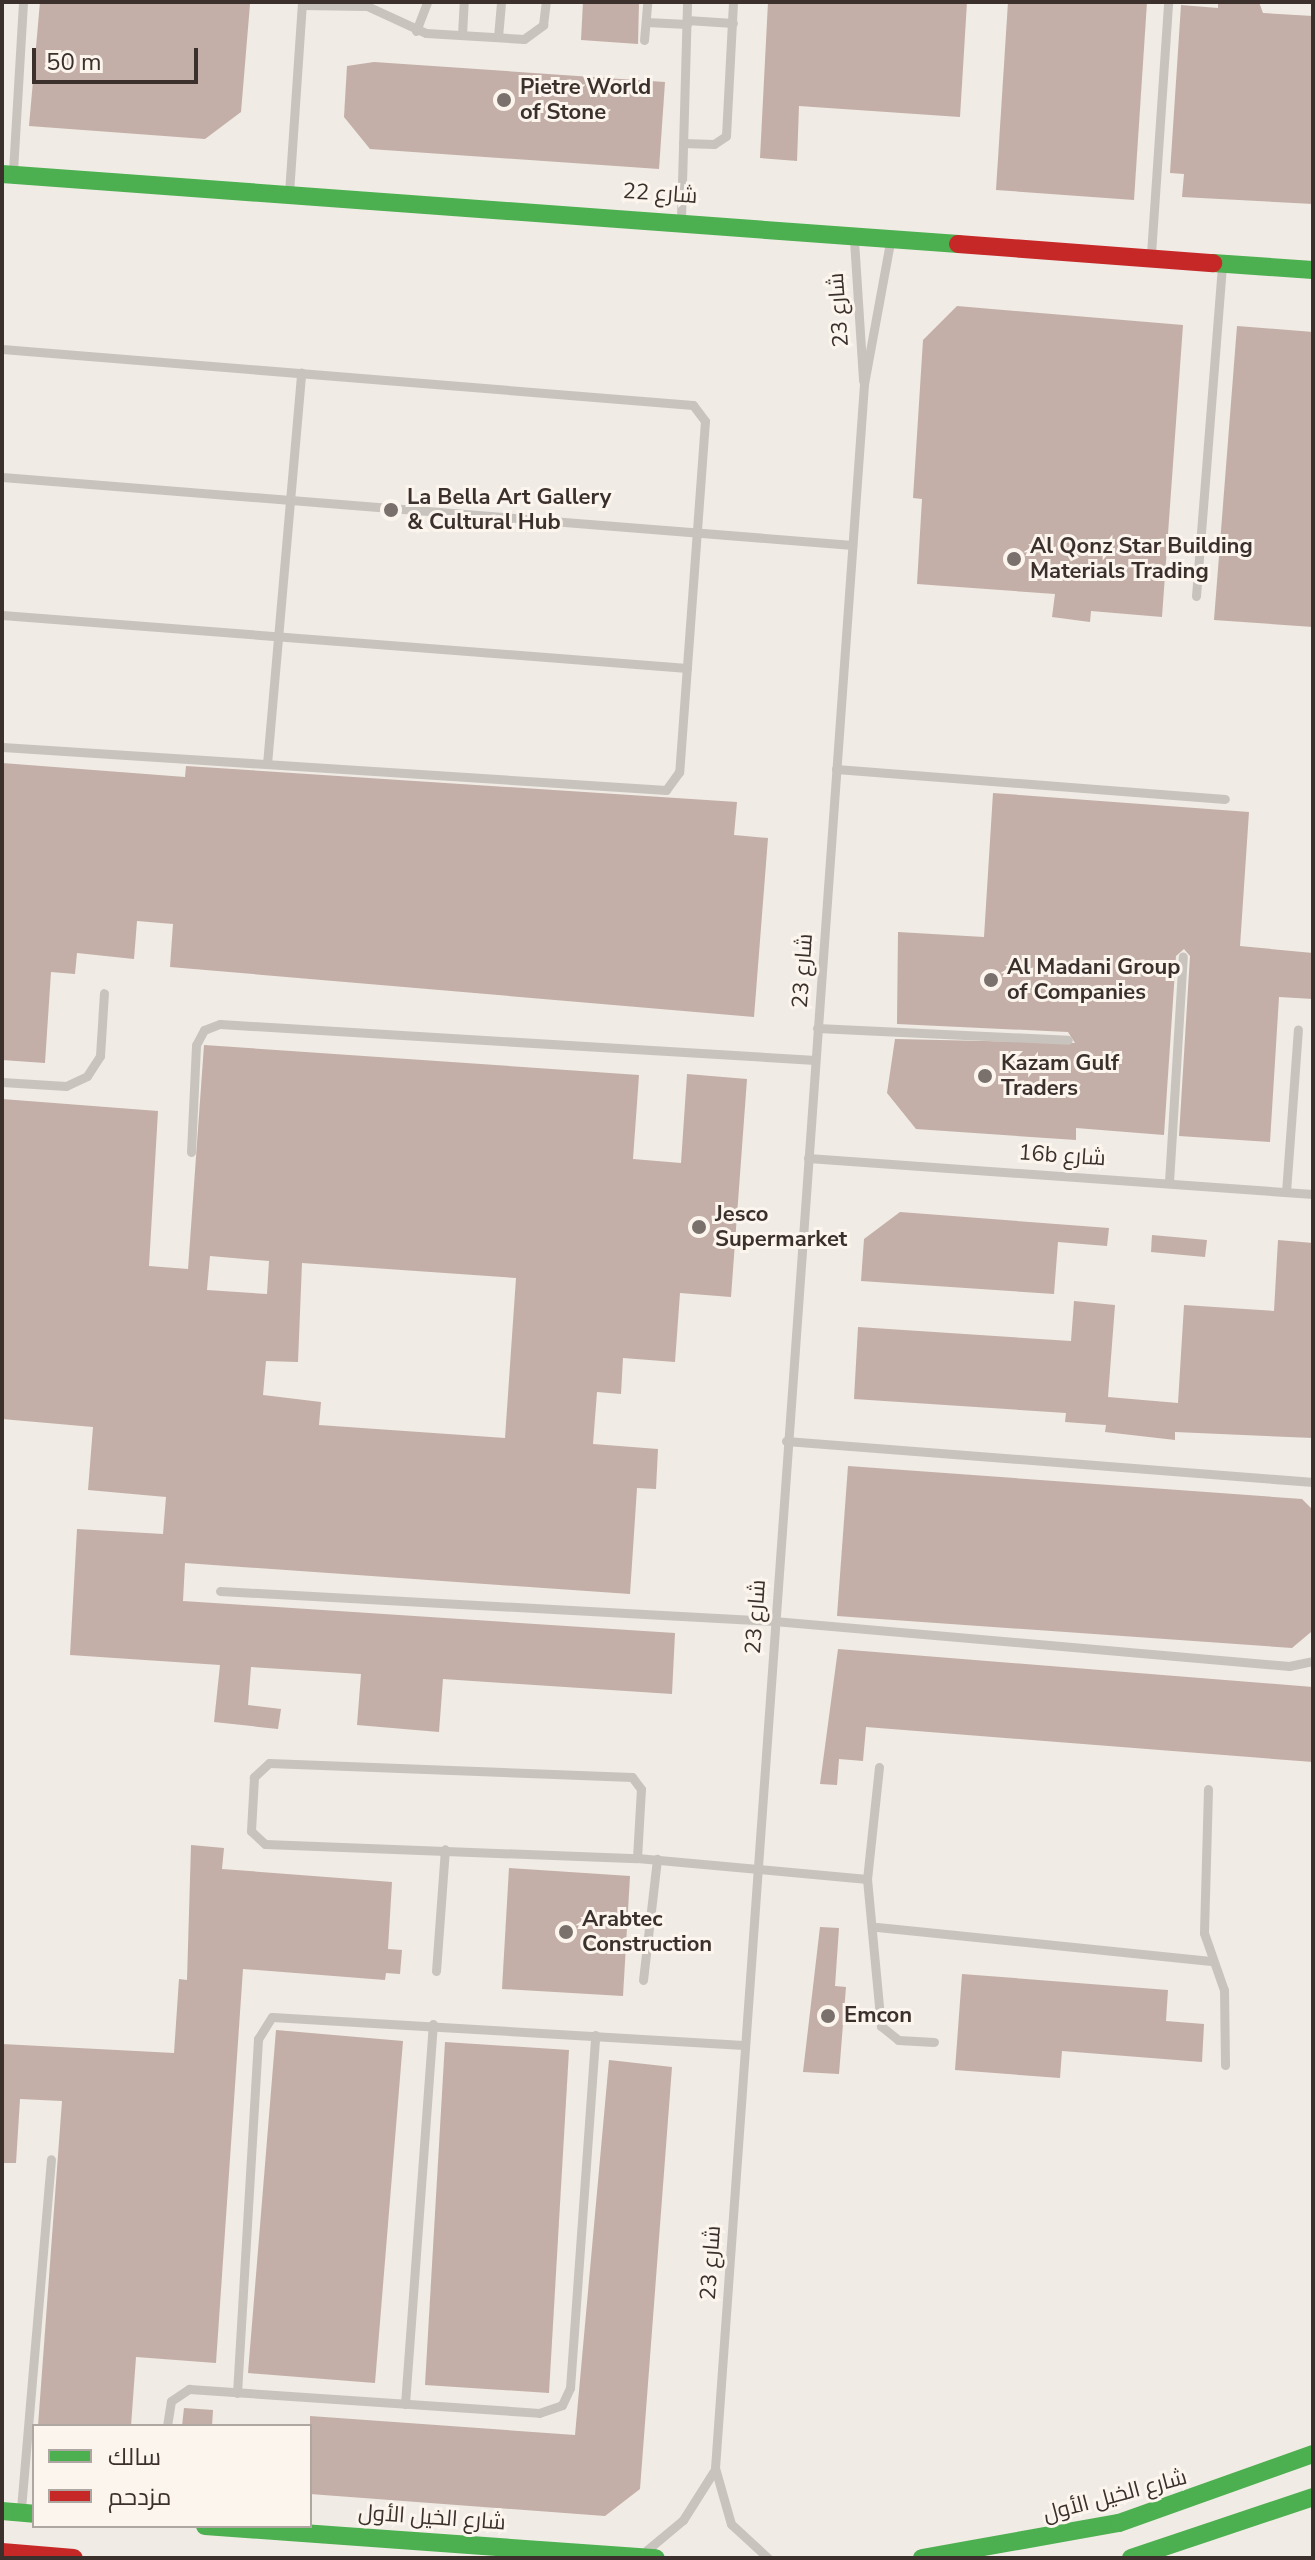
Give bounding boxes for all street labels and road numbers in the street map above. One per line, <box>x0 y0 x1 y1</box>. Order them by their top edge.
street label: شارع 22 <box>622 178 698 210</box>
street label: شارع 23 <box>823 272 855 348</box>
street label: شارع 23 <box>787 933 819 1009</box>
street label: 16b شارع <box>1017 1140 1107 1172</box>
street label: شارع 23 <box>740 1579 772 1655</box>
street label: شارع 23 <box>695 2225 727 2301</box>
street label: شارع الخيل الأول <box>1040 2464 1190 2528</box>
street label: شارع الخيل الأول <box>357 2500 507 2536</box>

